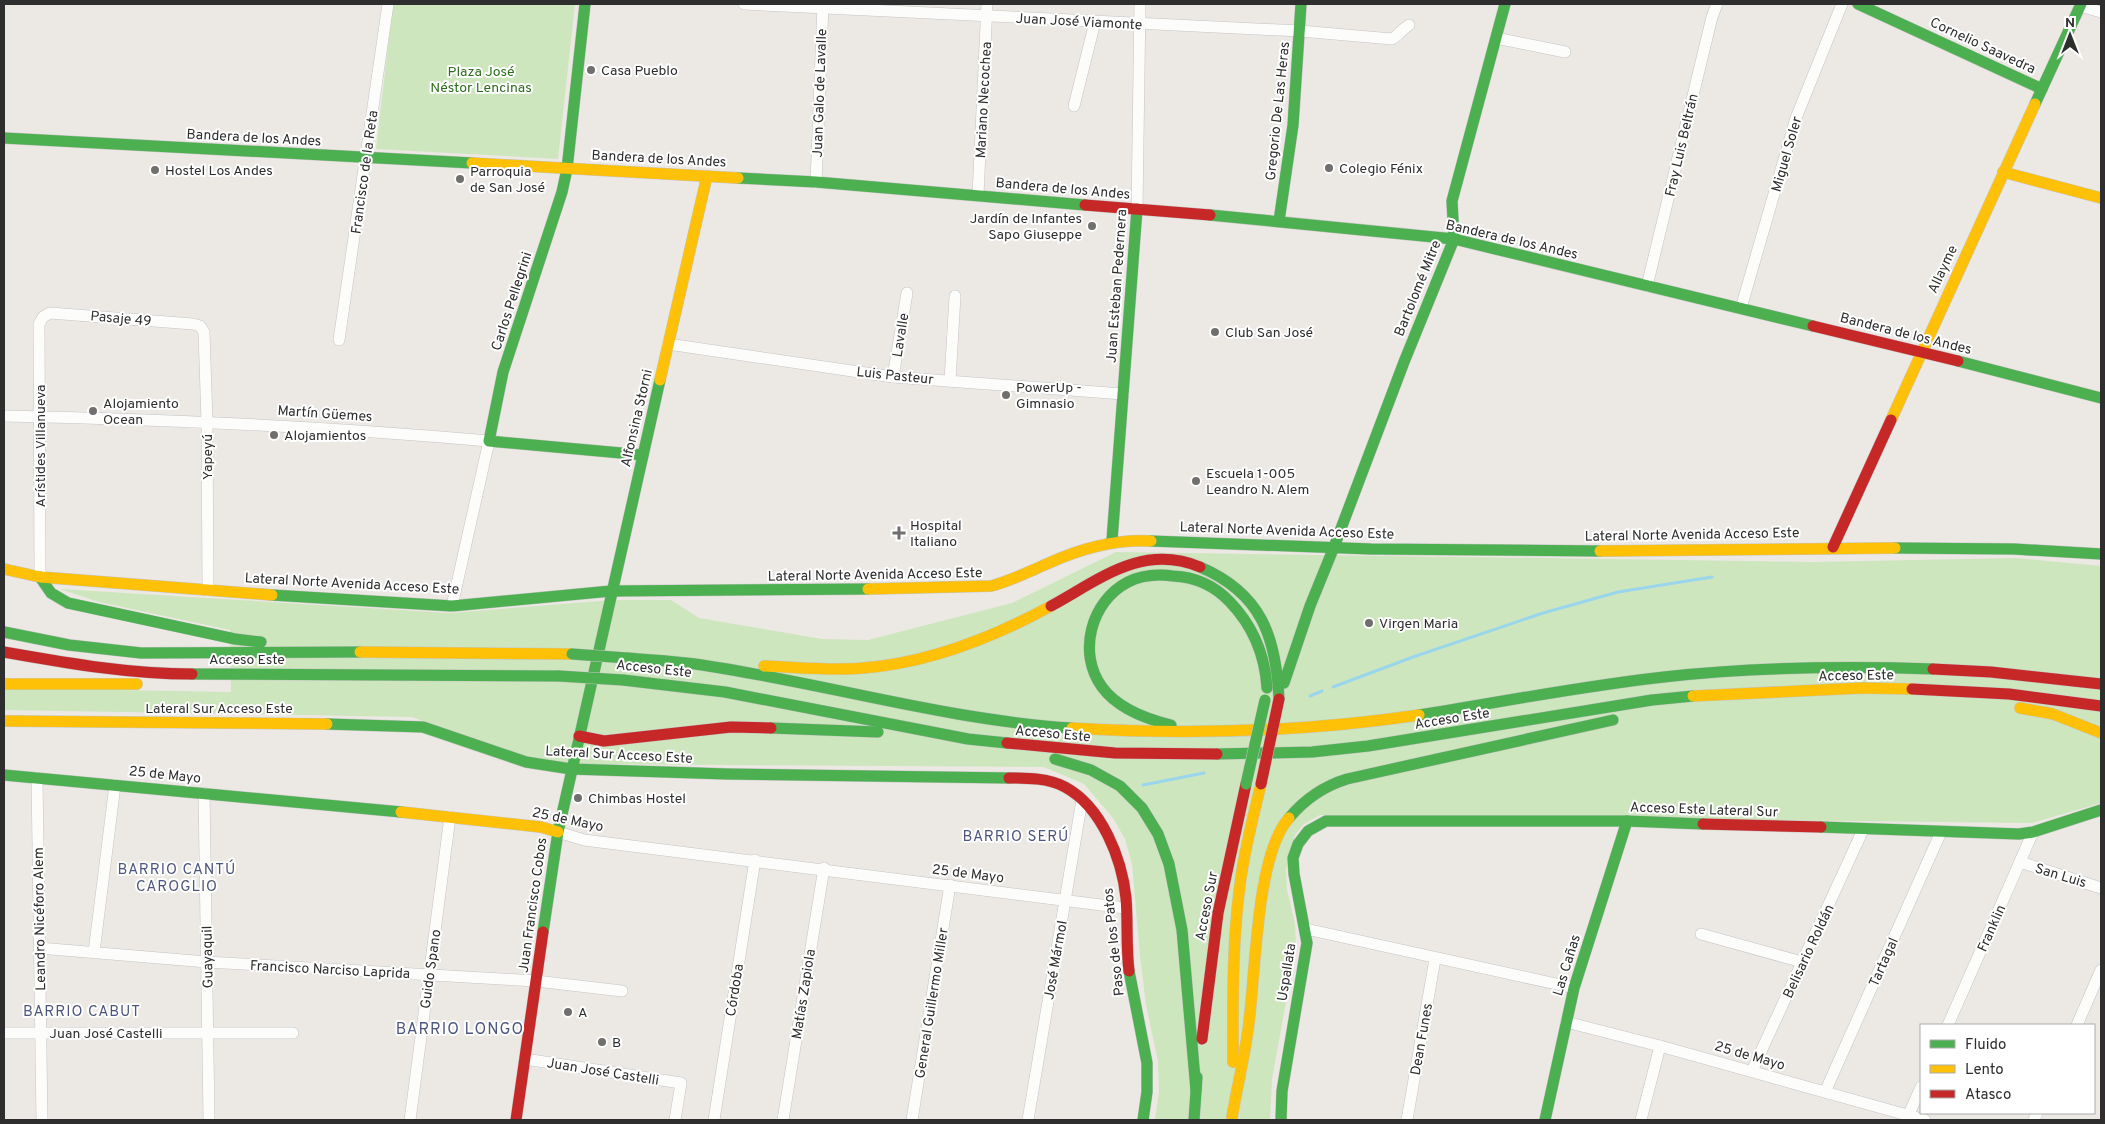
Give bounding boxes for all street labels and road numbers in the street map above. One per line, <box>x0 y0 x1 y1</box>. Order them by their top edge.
street label: Juan José Viamonte <box>1015 11 1143 34</box>
street label: Cornelio Saavedra <box>1927 14 2038 78</box>
street label: Juan Galo de Lavalle <box>810 28 831 158</box>
street label: Mariano Necochea <box>973 41 996 159</box>
street label: Gregorio De Las Heras <box>1263 41 1294 182</box>
street label: Fray Luis Beltrán <box>1662 92 1703 198</box>
street label: Francisco de la Reta <box>348 109 383 235</box>
street label: Miguel Soler <box>1769 114 1806 194</box>
street label: Bandera de los Andes <box>186 126 322 151</box>
street label: Bandera de los Andes <box>591 147 727 172</box>
street label: Bandera de los Andes <box>995 175 1131 204</box>
street label: Juan Esteban Pedernera <box>1104 209 1131 364</box>
street label: Bandera de los Andes <box>1444 217 1579 264</box>
street label: Bartolomé Mitre <box>1391 238 1445 339</box>
street label: Allayme <box>1925 243 1962 296</box>
street label: Carlos Pellegrini <box>488 250 536 353</box>
street label: Pasaje 49 <box>90 308 152 331</box>
street label: Bandera de los Andes <box>1838 310 1973 359</box>
street label: Lavalle <box>890 312 913 358</box>
street label: Luis Pasteur <box>855 364 935 389</box>
street label: Alfonsina Storni <box>618 368 657 469</box>
street label: Arístides Villanueva <box>33 385 50 507</box>
street label: Martín Güemes <box>277 403 373 426</box>
street label: Yapeyú <box>200 434 217 480</box>
street label: Lateral Norte Avenida Acceso Este <box>1179 519 1395 544</box>
street label: Lateral Norte Avenida Acceso Este <box>1585 525 1800 546</box>
street label: Lateral Norte Avenida Acceso Este <box>768 565 983 586</box>
street label: Lateral Norte Avenida Acceso Este <box>244 570 460 599</box>
street label: Acceso Este <box>209 652 285 669</box>
street label: Acceso Este <box>615 657 692 682</box>
street label: Acceso Este <box>1818 667 1894 686</box>
street label: Lateral Sur Acceso Este <box>145 701 293 718</box>
street label: Acceso Este <box>1413 705 1491 734</box>
street label: Acceso Este <box>1014 723 1091 746</box>
street label: Lateral Sur Acceso Este <box>545 743 693 768</box>
street label: 25 de Mayo <box>128 763 202 788</box>
street label: Acceso Este Lateral Sur <box>1630 799 1779 822</box>
street label: 25 de Mayo <box>530 805 605 836</box>
street label: Juan Francisco Cobos <box>516 836 551 974</box>
street label: Leandro Nicéforo Alem <box>31 847 50 991</box>
street label: San Luis <box>2033 861 2088 892</box>
street label: 25 de Mayo <box>931 862 1005 887</box>
street label: Acceso Sur <box>1192 870 1223 942</box>
street label: Paso de los Patos <box>1100 887 1129 997</box>
street label: Belisario Roldán <box>1780 902 1839 1001</box>
street label: Franklin <box>1974 902 2010 955</box>
street label: José Mármol <box>1041 919 1072 1001</box>
street label: Guayaquil <box>199 926 218 988</box>
street label: General Guillermo Miller <box>912 926 953 1080</box>
street label: Guido Spano <box>418 928 445 1010</box>
street label: Las Cañas <box>1550 933 1585 998</box>
street label: Tartagal <box>1866 935 1903 990</box>
street label: Uspallata <box>1275 942 1300 1002</box>
street label: Matías Zapiola <box>789 948 820 1041</box>
street label: Francisco Narciso Laprida <box>249 958 410 983</box>
street label: Córdoba <box>723 963 748 1018</box>
street label: Dean Funes <box>1408 1002 1437 1077</box>
street label: Juan José Castelli <box>49 1026 163 1043</box>
street label: 25 de Mayo <box>1712 1038 1787 1075</box>
street label: Juan José Castelli <box>545 1055 660 1090</box>

